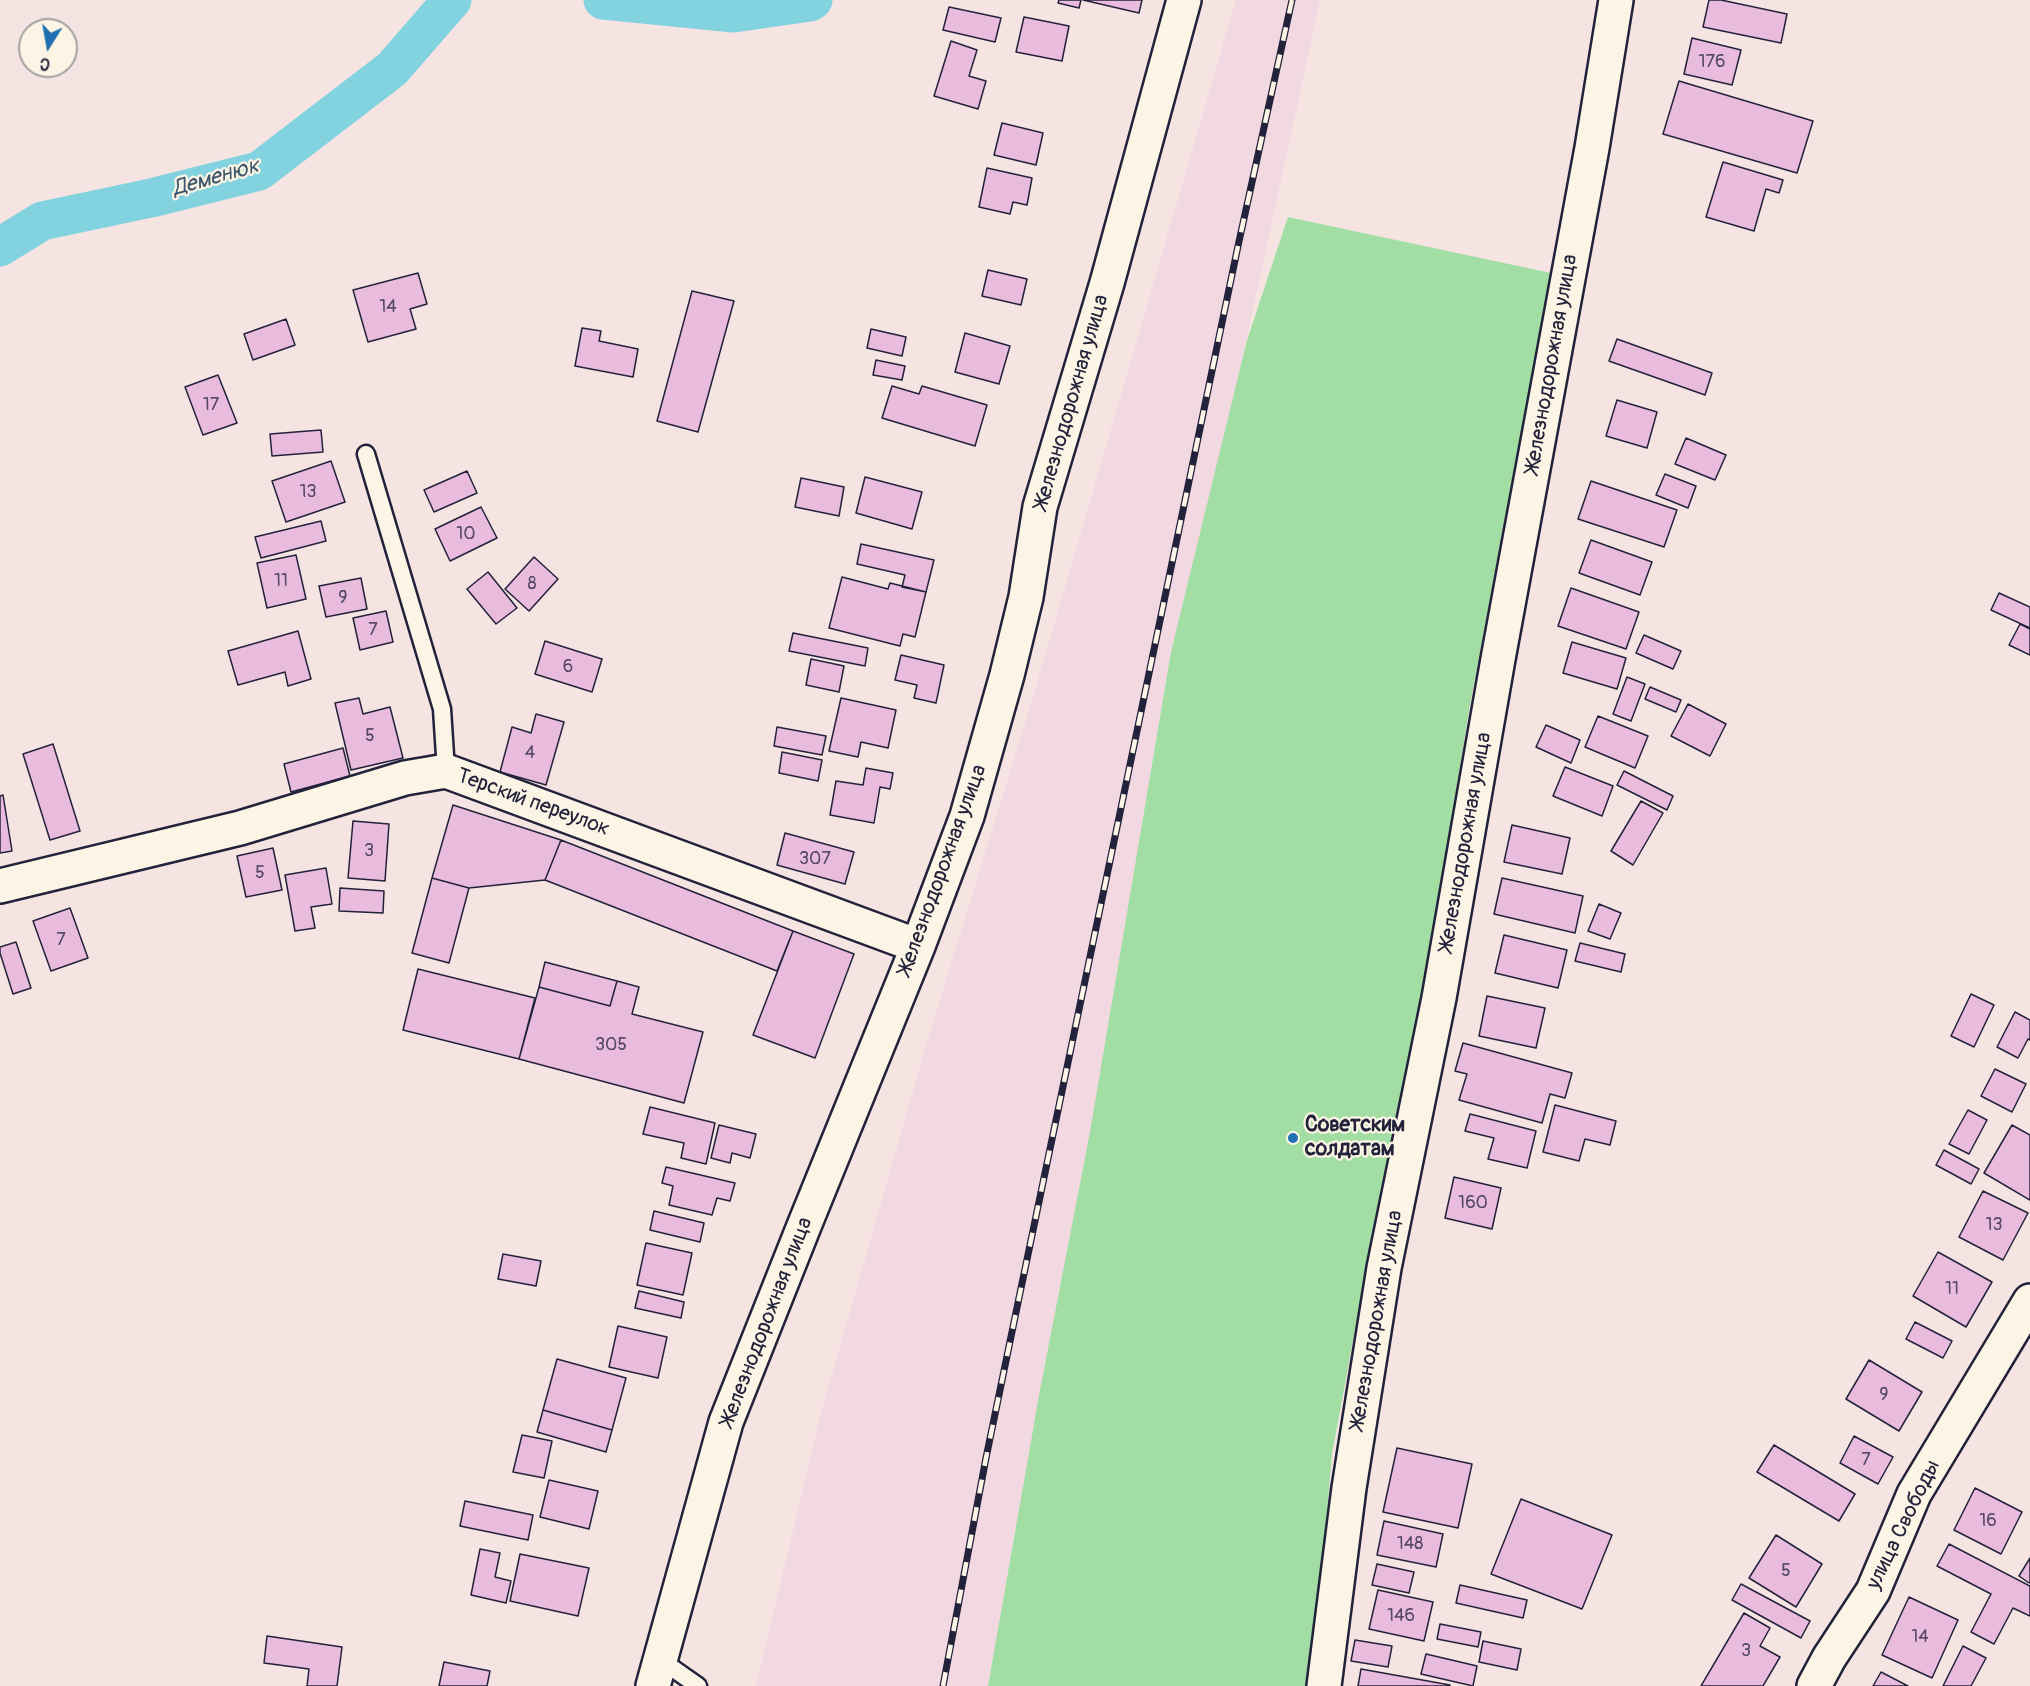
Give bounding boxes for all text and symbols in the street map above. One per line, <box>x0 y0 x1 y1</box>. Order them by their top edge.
north arrow <box>18 18 78 78</box>
house number: 176 <box>1698 51 1726 73</box>
text: С <box>38 53 52 74</box>
water label: Деменюк <box>170 153 262 203</box>
street label: Железнодорожная улица <box>1520 253 1584 475</box>
street label: Железнодорожная улица <box>1029 292 1115 512</box>
house number: 14 <box>379 296 397 318</box>
house number: 17 <box>203 394 219 416</box>
house number: 13 <box>299 481 317 503</box>
house number: 10 <box>456 523 476 545</box>
house number: 11 <box>274 570 288 592</box>
house number: 8 <box>527 573 537 595</box>
house number: 9 <box>338 587 348 609</box>
house number: 7 <box>368 619 378 641</box>
house number: 6 <box>563 656 573 678</box>
house number: 5 <box>365 725 375 747</box>
street label: Железнодорожная улица <box>1434 731 1498 953</box>
house number: 4 <box>525 742 535 764</box>
street label: Железнодорожная улица <box>893 762 993 978</box>
street label: Терский переулок <box>453 764 613 842</box>
house number: 3 <box>364 840 374 862</box>
house number: 307 <box>799 848 831 870</box>
house number: 5 <box>255 862 265 884</box>
house number: 7 <box>56 929 66 951</box>
house number: 305 <box>595 1034 627 1056</box>
place label: Советским солдатам <box>1305 1113 1405 1163</box>
marker: Советским солдатам <box>1286 1131 1300 1145</box>
house number: 160 <box>1458 1192 1488 1214</box>
street label: Железнодорожная улица <box>1345 1209 1409 1431</box>
street label: Железнодорожная улица <box>716 1214 818 1430</box>
house number: 13 <box>1985 1214 2003 1236</box>
house number: 11 <box>1945 1278 1959 1300</box>
house number: 9 <box>1879 1384 1889 1406</box>
house number: 7 <box>1861 1449 1871 1471</box>
street label: улица Свободы <box>1862 1456 1946 1594</box>
house number: 16 <box>1979 1510 1997 1532</box>
house number: 148 <box>1397 1533 1423 1555</box>
house number: 5 <box>1781 1560 1791 1582</box>
house number: 146 <box>1387 1605 1415 1627</box>
house number: 14 <box>1911 1626 1929 1648</box>
house number: 3 <box>1741 1640 1751 1662</box>

